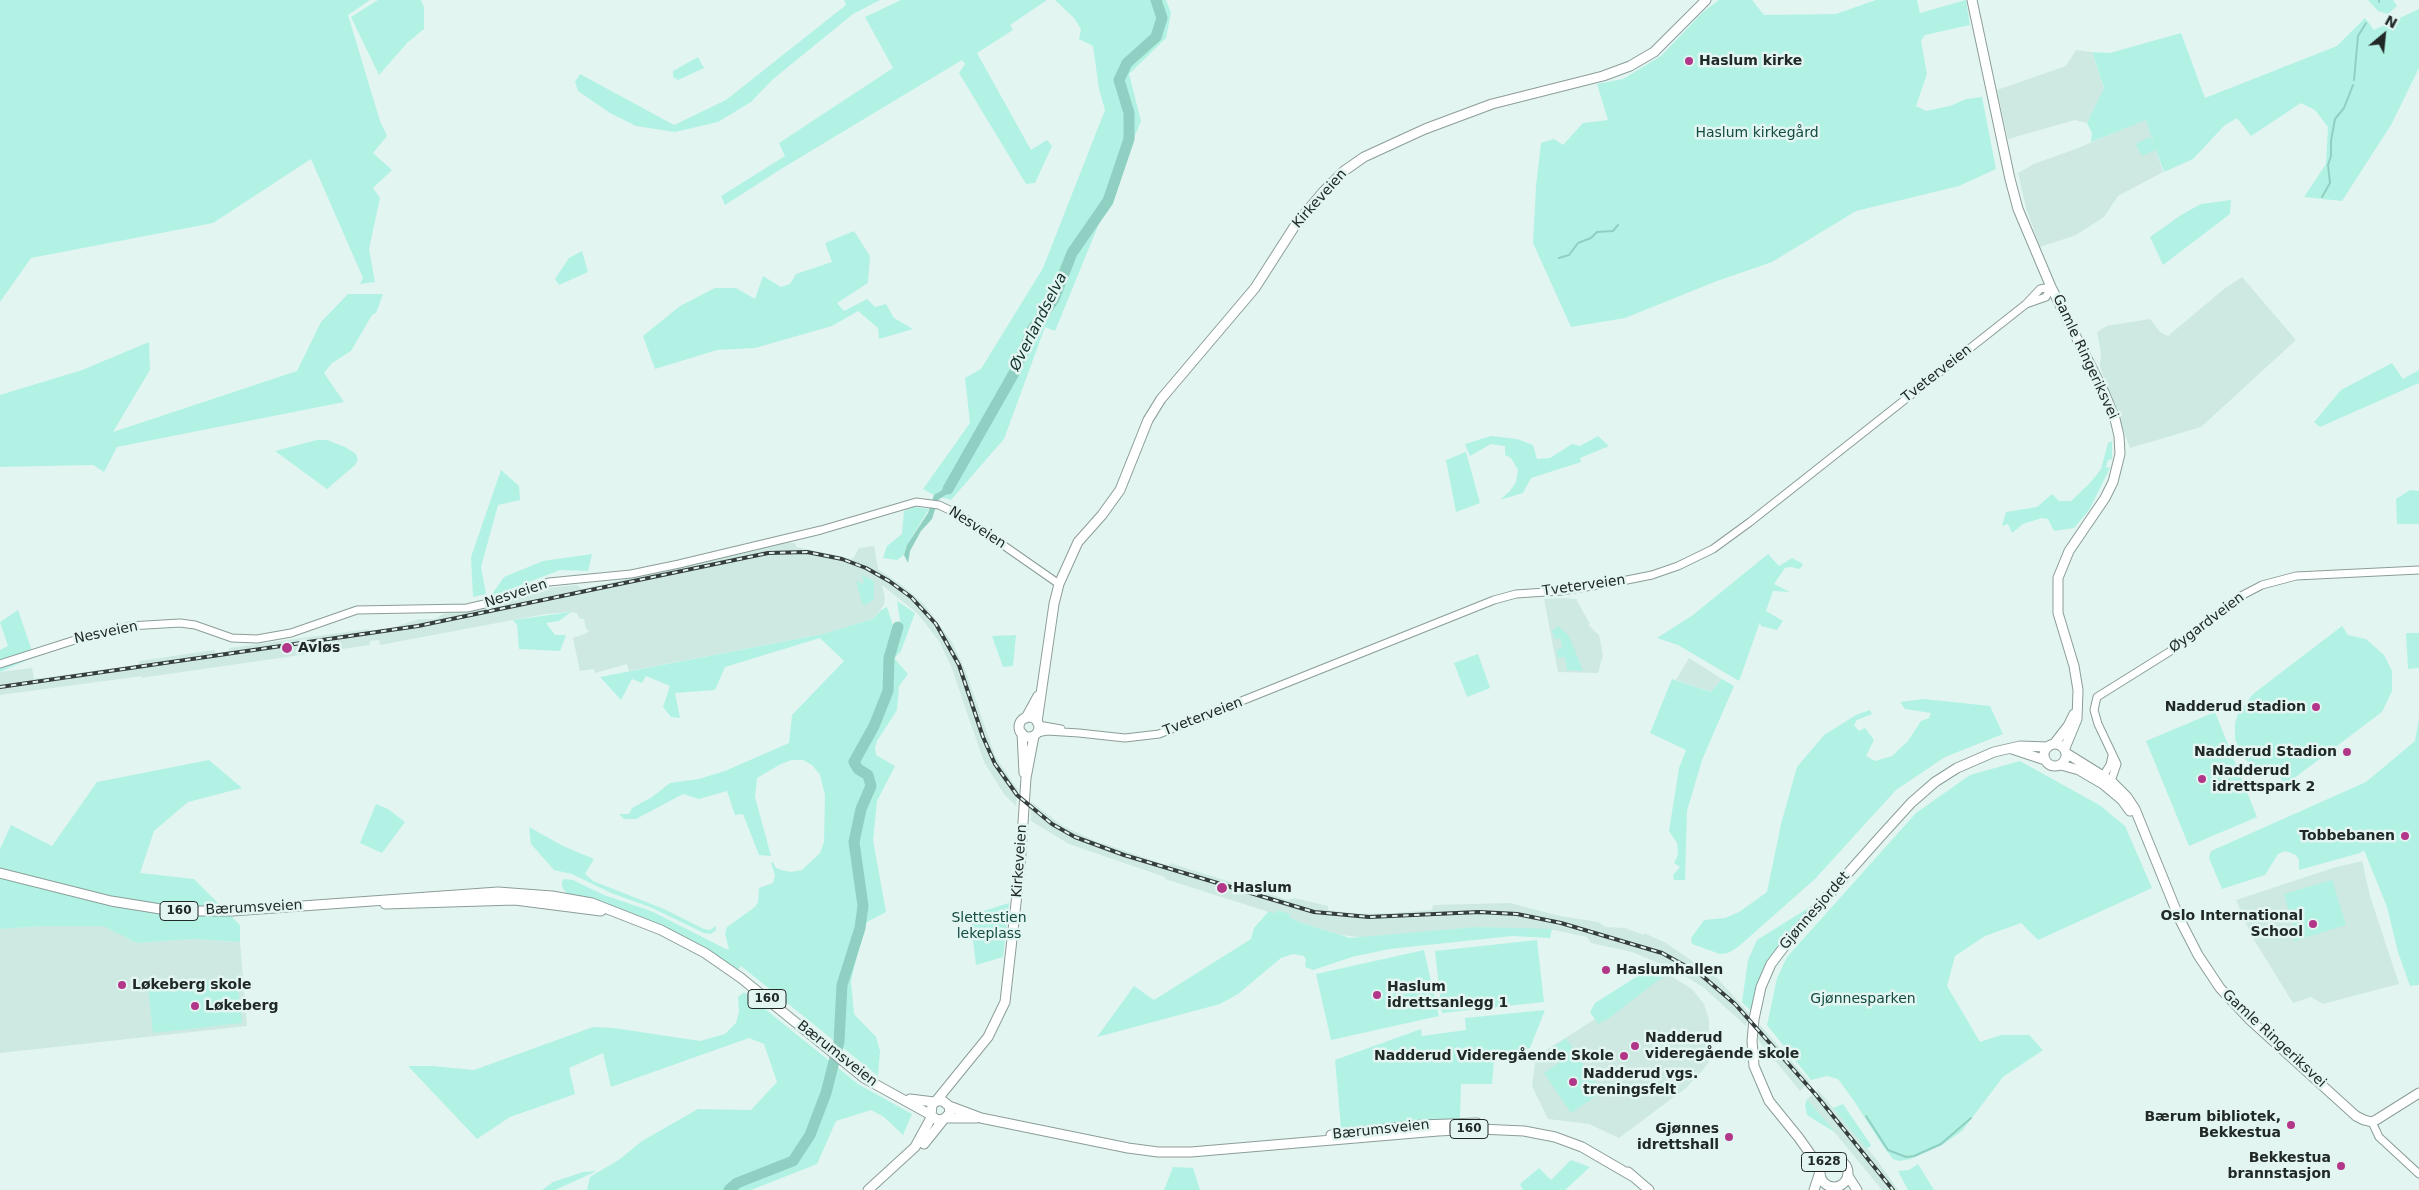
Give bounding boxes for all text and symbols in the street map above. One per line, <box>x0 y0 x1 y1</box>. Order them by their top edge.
north arrow <box>2359 10 2409 60</box>
text: N <box>2382 12 2400 32</box>
place label: Haslum kirke <box>1699 53 1802 69</box>
marker: Haslum kirke <box>1683 55 1695 67</box>
park label: Haslum kirkegård <box>1695 125 1819 141</box>
street label: Kirkeveien <box>1289 166 1351 232</box>
water label: Øverlandselva <box>1007 270 1071 374</box>
street label: Gamle Ringeriksvei <box>2049 292 2121 422</box>
street label: Tveterveien <box>1899 342 1975 406</box>
street label: Nesveien <box>945 503 1009 553</box>
street label: Tveterveien <box>1541 572 1627 600</box>
street label: Nesveien <box>483 576 549 612</box>
street label: Øygardveien <box>2166 589 2248 657</box>
street label: Nesveien <box>73 618 139 648</box>
place label: Avløs <box>298 640 340 656</box>
marker: Avløs <box>280 641 294 655</box>
street label: Tveterveien <box>1161 694 1245 740</box>
place label: Nadderud stadion <box>2165 699 2306 715</box>
marker: Nadderud stadion <box>2310 701 2322 713</box>
place label: Nadderud Stadion <box>2194 744 2337 760</box>
marker: Nadderud Stadion <box>2341 746 2353 758</box>
place label: Nadderud idrettspark 2 <box>2212 763 2315 796</box>
marker: Nadderud idrettspark 2 <box>2196 773 2208 785</box>
street label: Kirkeveien <box>1009 824 1031 898</box>
place label: Tobbebanen <box>2299 828 2395 844</box>
marker: Tobbebanen <box>2399 830 2411 842</box>
street label: Gjønnesjordet <box>1777 869 1853 953</box>
place label: Haslum <box>1233 880 1292 896</box>
marker: Haslum <box>1215 881 1229 895</box>
street label: Bærumsveien <box>205 897 303 919</box>
road number: 160 <box>160 901 198 920</box>
place label: Oslo International School <box>2160 908 2303 940</box>
park label: Slettestien lekeplass <box>951 910 1027 942</box>
marker: Oslo International School <box>2307 918 2319 930</box>
place label: Haslumhallen <box>1616 962 1723 978</box>
marker: Haslumhallen <box>1600 964 1612 976</box>
place label: Løkeberg skole <box>132 977 251 993</box>
marker: Løkeberg skole <box>116 979 128 991</box>
place label: Haslum idrettsanlegg 1 <box>1387 979 1508 1012</box>
street label: Gamle Ringeriksvei <box>2219 987 2329 1091</box>
marker: Haslum idrettsanlegg 1 <box>1371 989 1383 1001</box>
road number: 160 <box>748 990 786 1009</box>
park label: Gjønnesparken <box>1810 991 1916 1007</box>
place label: Løkeberg <box>205 998 278 1014</box>
marker: Løkeberg <box>189 1000 201 1012</box>
street label: Bærumsveien <box>794 1017 880 1091</box>
place label: Nadderud videregående skole <box>1645 1030 1799 1062</box>
marker: Nadderud videregående skole <box>1629 1040 1641 1052</box>
place label: Nadderud Videregående Skole <box>1374 1048 1614 1064</box>
marker: Nadderud Videregående Skole <box>1618 1050 1630 1062</box>
place label: Nadderud vgs. treningsfelt <box>1583 1066 1698 1098</box>
marker: Nadderud vgs. treningsfelt <box>1567 1076 1579 1088</box>
place label: Bærum bibliotek, Bekkestua <box>2144 1109 2281 1142</box>
street label: Bærumsveien <box>1332 1117 1430 1143</box>
marker: Bærum bibliotek, Bekkestua <box>2285 1119 2297 1131</box>
road number: 160 <box>1450 1120 1488 1138</box>
place label: Gjønnes idrettshall <box>1637 1121 1719 1154</box>
marker: Gjønnes idrettshall <box>1723 1131 1735 1143</box>
place label: Bekkestua brannstasjon <box>2228 1150 2331 1182</box>
road number: 1628 <box>1802 1152 1846 1172</box>
marker: Bekkestua brannstasjon <box>2335 1160 2347 1172</box>

